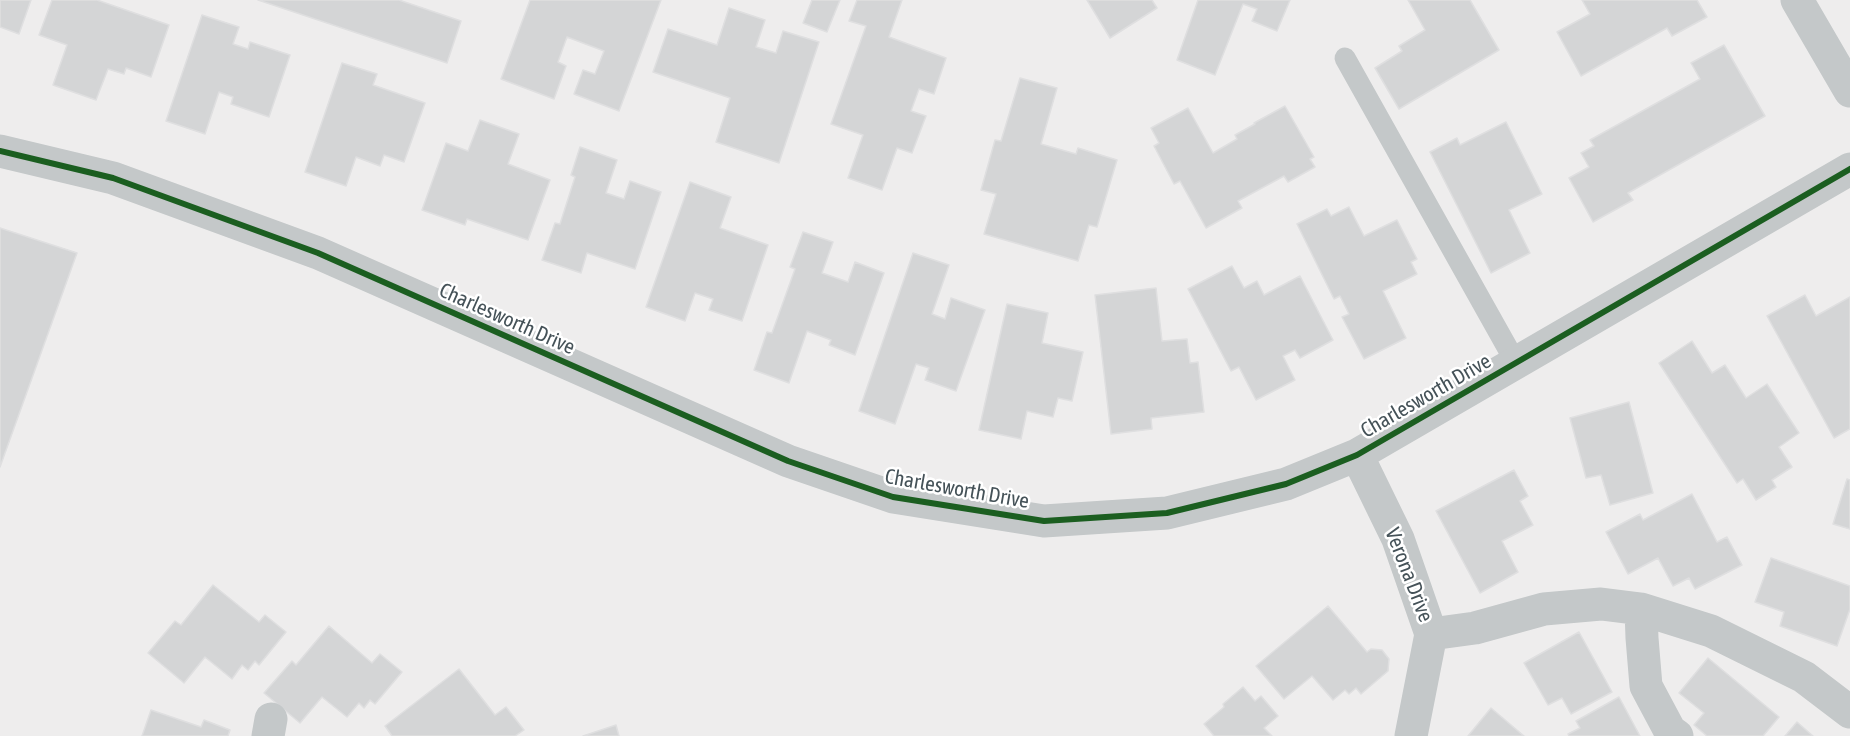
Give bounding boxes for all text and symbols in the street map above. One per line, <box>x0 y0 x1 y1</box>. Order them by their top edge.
street label: Charlesworth Drive <box>435 278 579 360</box>
street label: Charlesworth Drive <box>1357 349 1495 443</box>
street label: Charlesworth Drive <box>883 464 1031 514</box>
street label: Verona Drive <box>1380 524 1438 626</box>

